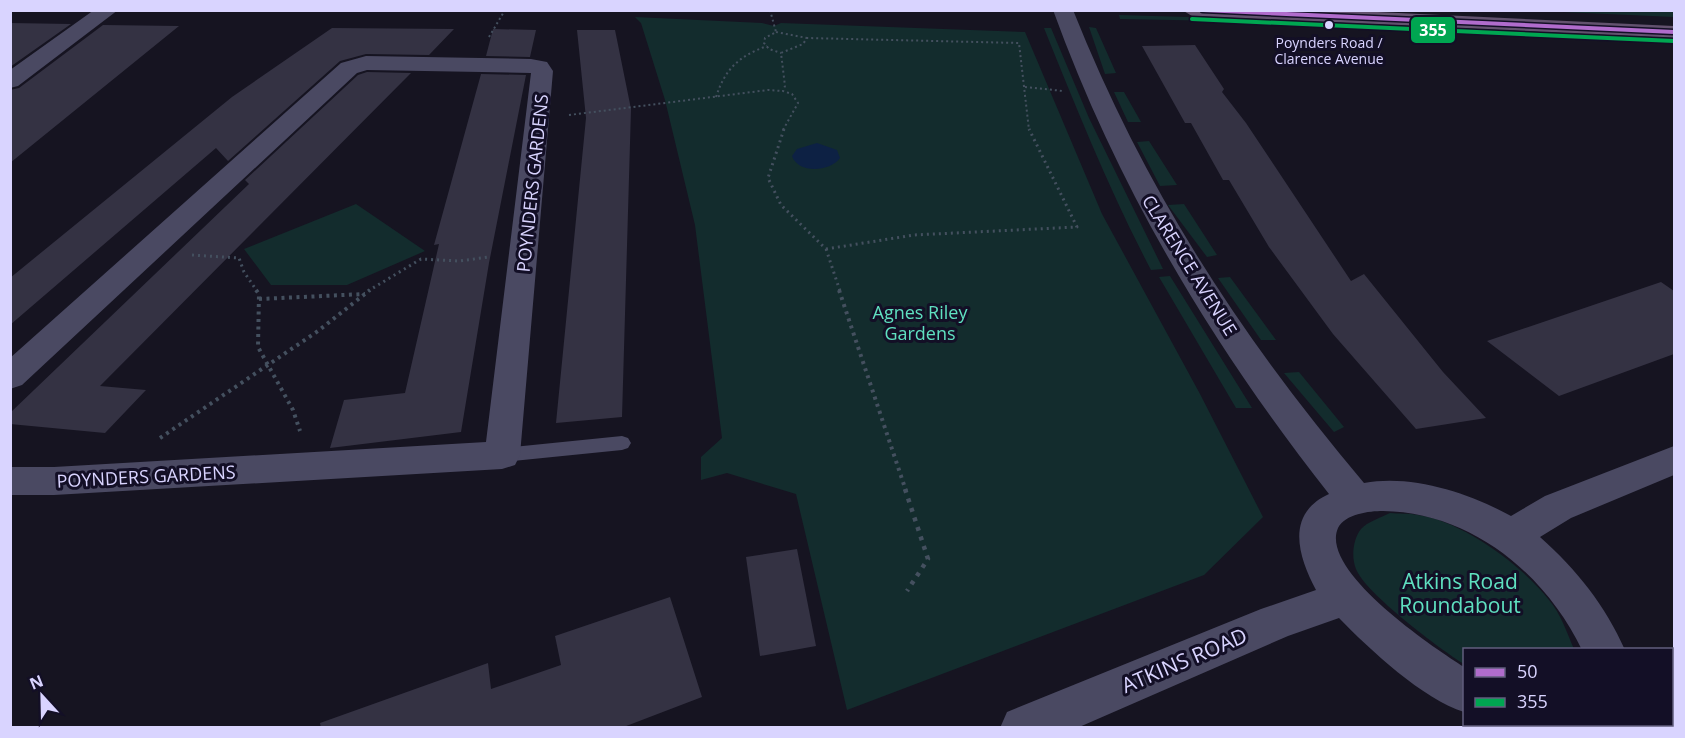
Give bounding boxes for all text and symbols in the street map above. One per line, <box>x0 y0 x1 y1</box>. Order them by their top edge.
line badge: 355 <box>1410 16 1456 44</box>
marker: Poynders Road / Clarence Avenue <box>1323 19 1335 31</box>
text: 355 <box>1419 19 1447 41</box>
place label: Poynders Road / Clarence Avenue <box>1274 33 1384 68</box>
street label: POYNDERS GARDENS <box>511 92 553 273</box>
street label: CLARENCE AVENUE <box>1137 190 1243 340</box>
park label: Agnes Riley Gardens <box>873 300 968 345</box>
street label: POYNDERS GARDENS <box>56 459 236 493</box>
park label: Atkins Road Roundabout <box>1399 567 1521 619</box>
street label: ATKINS ROAD <box>1117 621 1251 699</box>
legend <box>1463 648 1673 726</box>
text: 50 <box>1517 659 1538 683</box>
north arrow <box>12 666 72 726</box>
text: N <box>26 669 47 695</box>
text: 355 <box>1517 689 1548 713</box>

